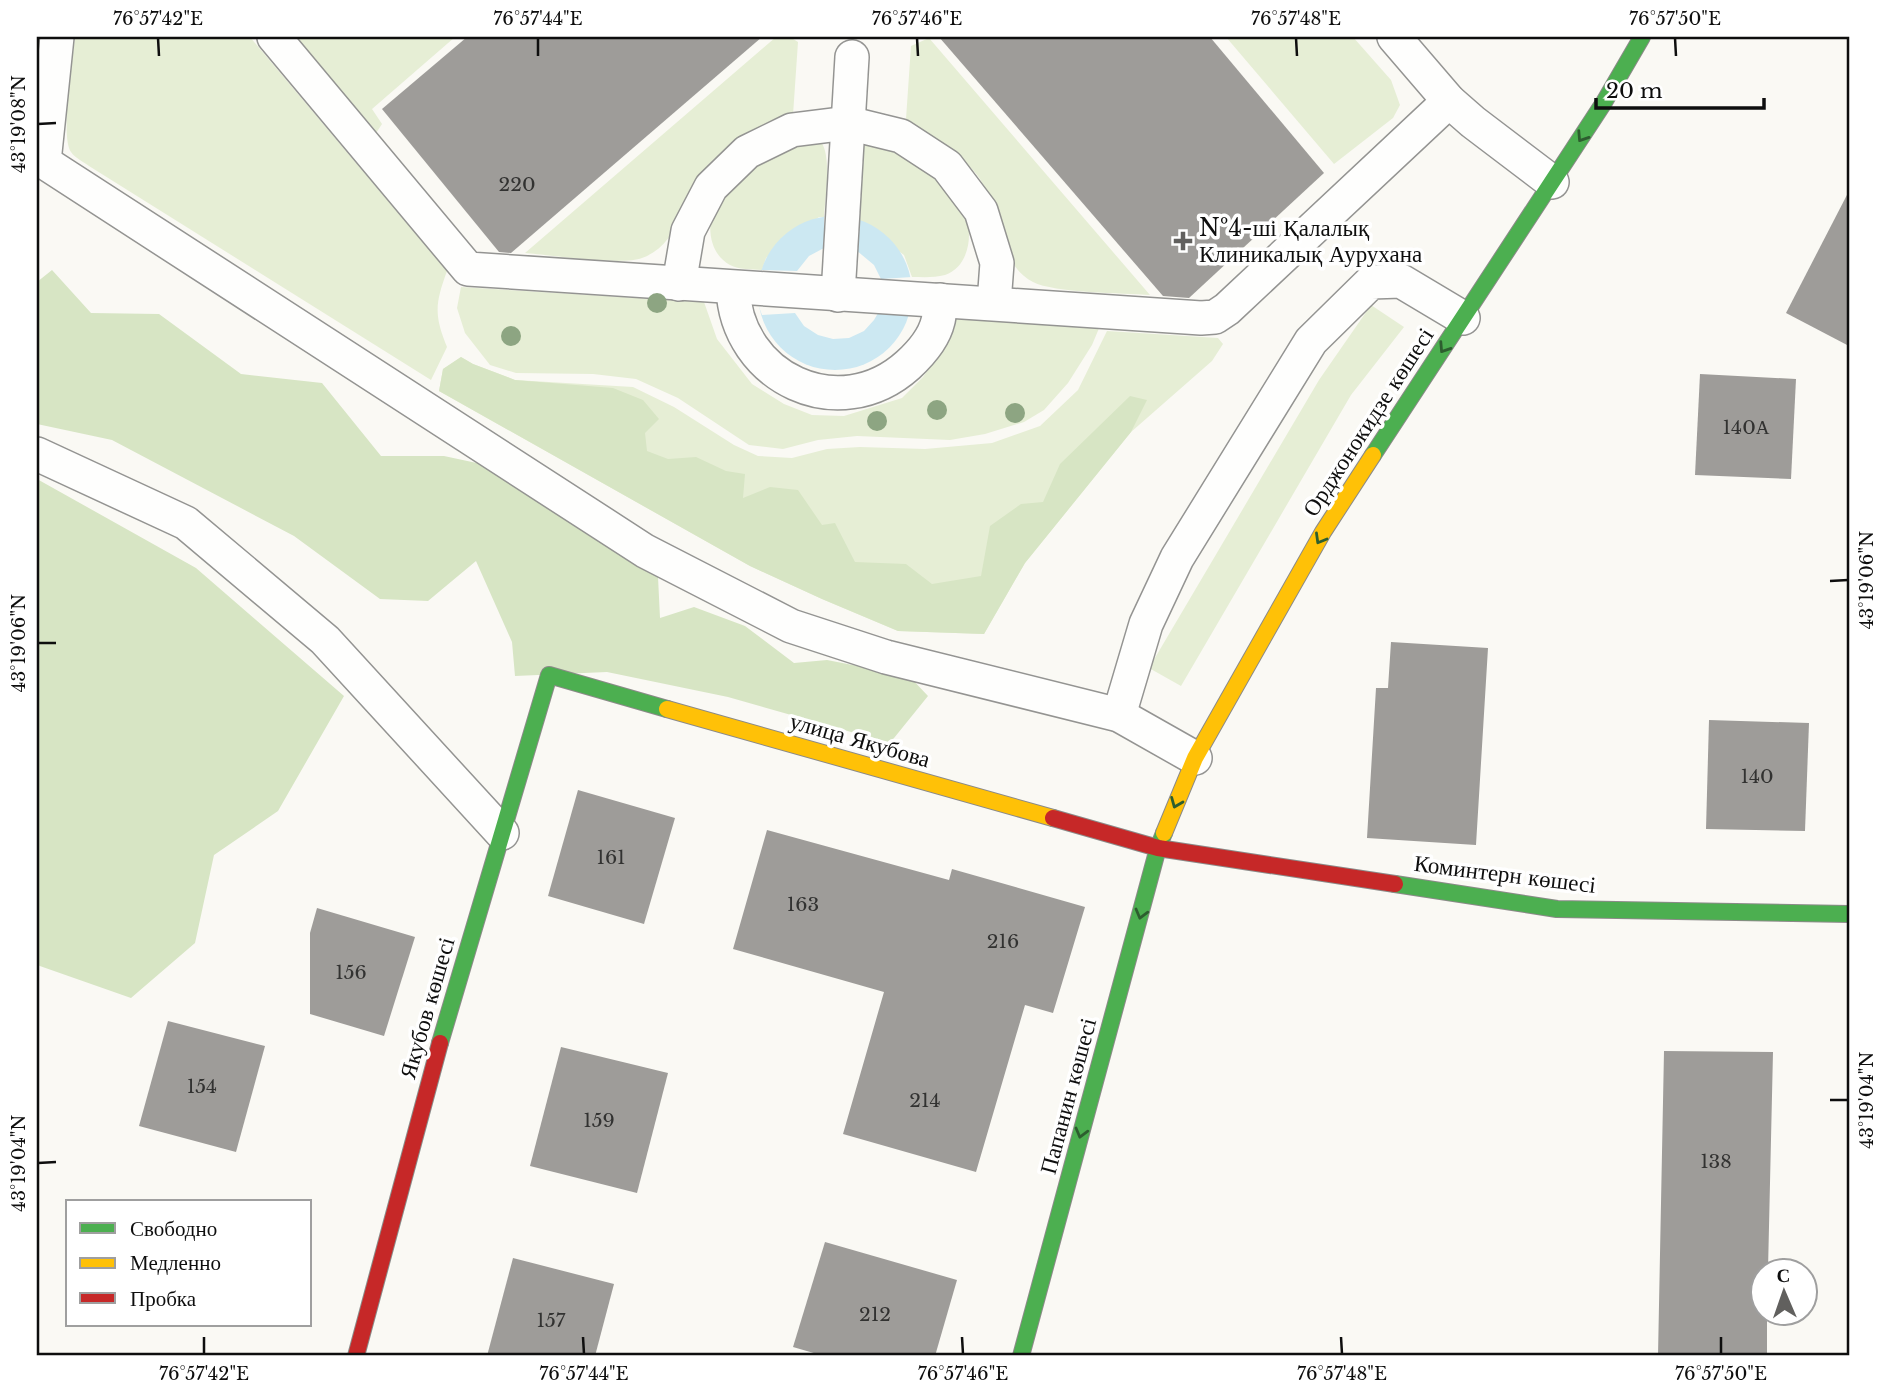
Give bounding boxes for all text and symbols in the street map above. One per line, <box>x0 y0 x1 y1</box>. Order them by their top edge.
text: 76°57'42"E <box>113 8 203 30</box>
text: 76°57'44"E <box>493 8 583 30</box>
text: 76°57'46"E <box>872 8 962 30</box>
text: 76°57'48"E <box>1251 8 1341 30</box>
text: 76°57'50"E <box>1629 8 1721 30</box>
scale bar <box>1596 66 1764 110</box>
text: 43°19'08"N <box>8 75 30 173</box>
text: 20 m <box>1606 78 1663 104</box>
one-way arrow <box>1577 129 1590 142</box>
house number: 220 <box>499 173 535 196</box>
place label: №4-ші Қалалық Клиникалық Аурухана <box>1199 214 1422 268</box>
marker: №4-ші Қалалық Клиникалық Аурухана <box>1173 231 1193 251</box>
street label: Орджонокидзе көшесі <box>1297 322 1439 522</box>
one-way arrow <box>1439 340 1452 353</box>
house number: 140А <box>1723 416 1770 439</box>
one-way arrow <box>1315 531 1328 544</box>
text: 43°19'06"N <box>1856 531 1878 629</box>
text: 43°19'06"N <box>8 594 30 692</box>
street label: улица Якубова <box>787 707 933 773</box>
house number: 140 <box>1740 765 1774 788</box>
one-way arrow <box>1171 796 1185 808</box>
house number: 161 <box>596 846 626 869</box>
street label: Коминтерн көшесі <box>1413 849 1597 899</box>
house number: 163 <box>787 893 819 916</box>
one-way arrow <box>1134 907 1149 919</box>
house number: 216 <box>987 930 1019 953</box>
street label: Якубов көшесі <box>393 934 461 1082</box>
house number: 156 <box>335 961 367 984</box>
street label: Папанин көшесі <box>1034 1015 1102 1177</box>
text: 43°19'04"N <box>1856 1051 1878 1149</box>
house number: 154 <box>187 1075 217 1098</box>
house number: 214 <box>909 1089 941 1112</box>
house number: 159 <box>583 1109 615 1132</box>
text: 43°19'04"N <box>8 1114 30 1212</box>
one-way arrow <box>1075 1127 1089 1139</box>
house number: 138 <box>1700 1150 1732 1173</box>
legend <box>66 1200 312 1326</box>
text: Свободно <box>130 1216 217 1242</box>
text: Медленно <box>130 1250 221 1276</box>
north arrow <box>1750 1256 1820 1326</box>
text: С <box>1776 1264 1791 1287</box>
text: Пробка <box>130 1286 197 1312</box>
house number: 212 <box>859 1303 891 1326</box>
house number: 157 <box>537 1309 566 1332</box>
text: 76°57'42"E <box>159 1363 249 1385</box>
text: 76°57'44"E <box>539 1363 629 1385</box>
text: 76°57'46"E <box>918 1363 1008 1385</box>
text: 76°57'48"E <box>1297 1363 1387 1385</box>
text: 76°57'50"E <box>1675 1363 1767 1385</box>

